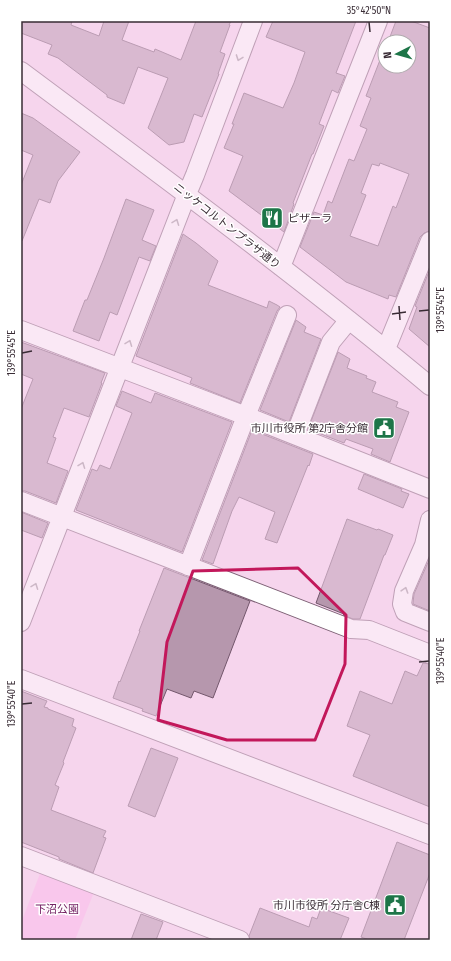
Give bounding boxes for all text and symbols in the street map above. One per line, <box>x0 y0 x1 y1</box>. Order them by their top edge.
text: 35°42'50"N <box>347 5 391 17</box>
north arrow <box>377 34 417 74</box>
text: N <box>381 51 394 59</box>
one-way arrow <box>236 54 244 61</box>
street label: ニッケコルトンプラザ通り <box>171 180 283 272</box>
restaurant icon: ピザーラ <box>259 205 285 231</box>
place label: ピザーラ <box>288 212 332 225</box>
one-way arrow <box>172 219 180 226</box>
text: 139°55'45"E <box>435 287 447 333</box>
text: 139°55'45"E <box>6 330 18 376</box>
one-way arrow <box>124 340 132 348</box>
public building icon: 市川市役所 第2庁舎分館 <box>371 415 397 441</box>
place label: 市川市役所 第2庁舎分館 <box>251 422 368 435</box>
one-way arrow <box>77 461 85 468</box>
one-way arrow <box>30 582 38 590</box>
one-way arrow <box>400 587 409 594</box>
text: 139°55'40"E <box>435 637 447 684</box>
text: 139°55'40"E <box>6 680 18 727</box>
public building icon: 市川市役所 分庁舎C棟 <box>382 892 408 918</box>
place label: 市川市役所 分庁舎C棟 <box>273 899 380 912</box>
park label: 下沼公園 <box>35 903 79 916</box>

